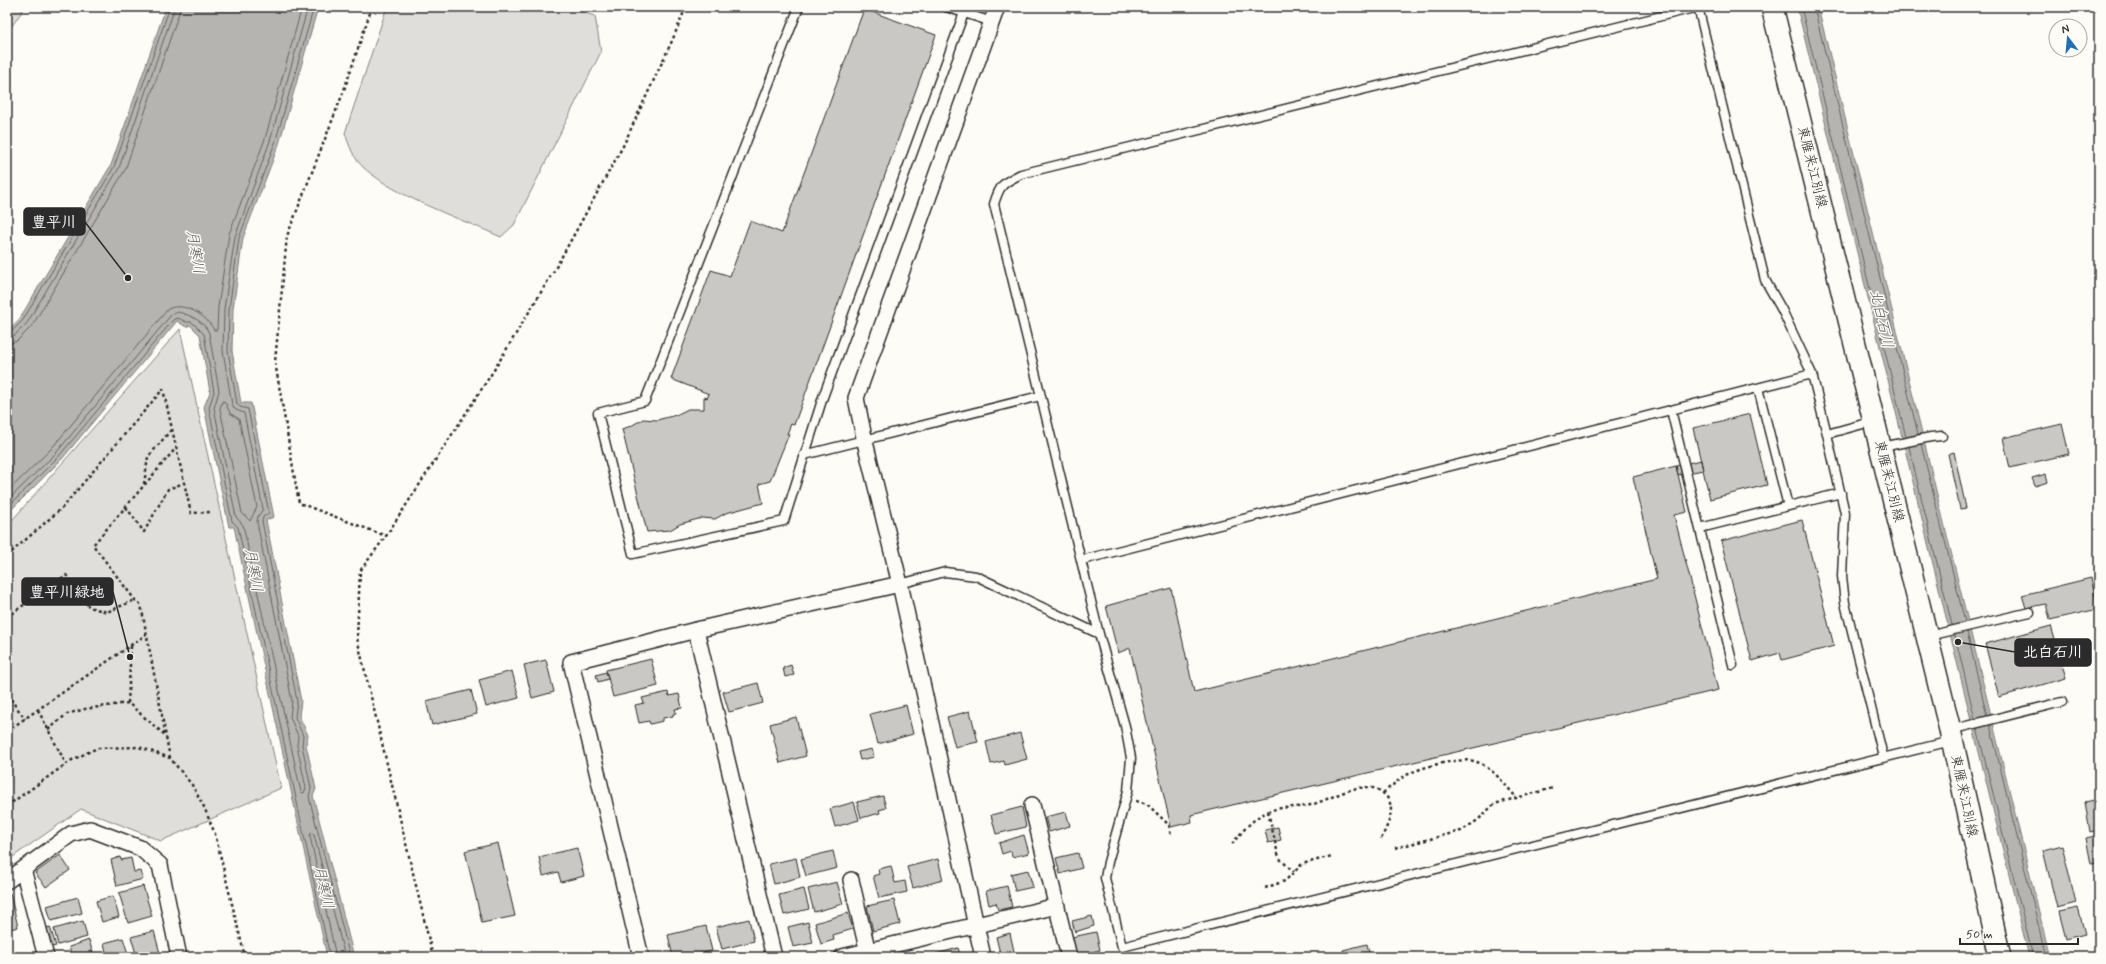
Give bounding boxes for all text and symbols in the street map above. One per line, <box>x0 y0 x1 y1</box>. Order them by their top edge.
north arrow <box>2048 18 2088 58</box>
text: N <box>2060 22 2071 37</box>
street label: 東雁来江別線 <box>1793 124 1831 210</box>
callout: 豊平川 <box>24 208 85 235</box>
text: 豊平川 <box>31 213 77 233</box>
water label: 月寒川 <box>181 228 209 276</box>
water label: 北白石川 <box>1865 288 1897 350</box>
street label: 東雁来江別線 <box>1870 438 1908 524</box>
water label: 月寒川 <box>239 546 267 594</box>
callout: 豊平川緑地 <box>22 578 113 605</box>
text: 豊平川緑地 <box>29 583 105 603</box>
callout: 北白石川 <box>2015 639 2091 666</box>
text: 北白石川 <box>2023 643 2083 663</box>
street label: 東雁来江別線 <box>1946 753 1982 839</box>
water label: 月寒川 <box>308 863 338 911</box>
scale bar <box>1960 920 2078 946</box>
text: 50 m <box>1966 927 1993 943</box>

